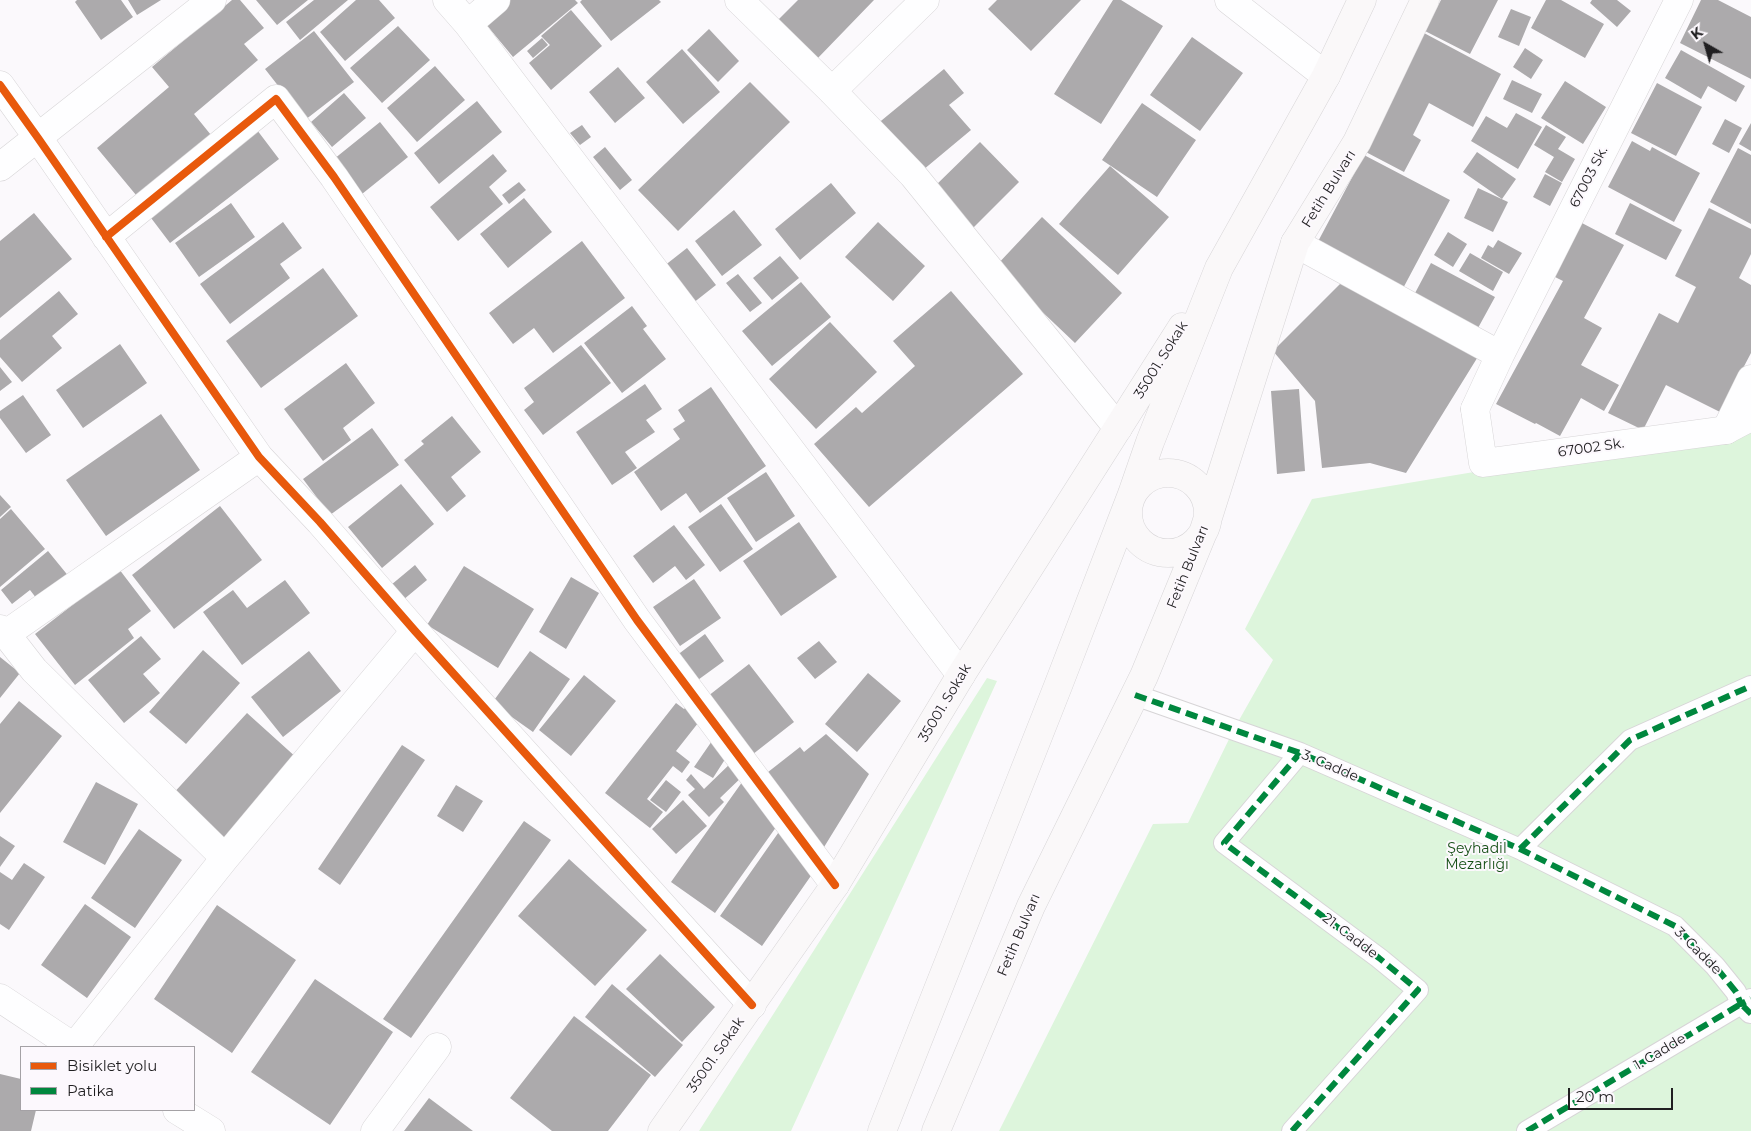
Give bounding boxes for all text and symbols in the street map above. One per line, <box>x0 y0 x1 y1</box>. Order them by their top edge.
north arrow <box>1681 20 1731 70</box>
text: K <box>1687 23 1706 43</box>
street label: 67003 Sk. <box>1566 144 1612 210</box>
street label: Fetih Bulvarı <box>1298 147 1360 231</box>
street label: 35001. Sokak <box>1131 318 1191 402</box>
street label: 67002 Sk. <box>1557 435 1625 461</box>
street label: Fetih Bulvarı <box>1164 523 1212 611</box>
street label: 35001. Sokak <box>915 661 975 745</box>
street label: 3. Cadde <box>1299 747 1361 785</box>
park label: Şeyhadil Mezarlığı <box>1445 841 1509 874</box>
street label: Fetih Bulvarı <box>994 891 1044 979</box>
street label: 21. Cadde <box>1319 910 1381 962</box>
street label: 3. Cadde <box>1671 924 1725 978</box>
street label: 35001. Sokak <box>684 1014 748 1096</box>
street label: 1. Cadde <box>1631 1030 1689 1074</box>
legend <box>20 1046 195 1111</box>
text: Bisiklet yolu <box>67 1056 157 1075</box>
scale bar <box>1571 1078 1676 1110</box>
text: Patika <box>67 1081 114 1100</box>
text: 20 m <box>1576 1087 1614 1106</box>

